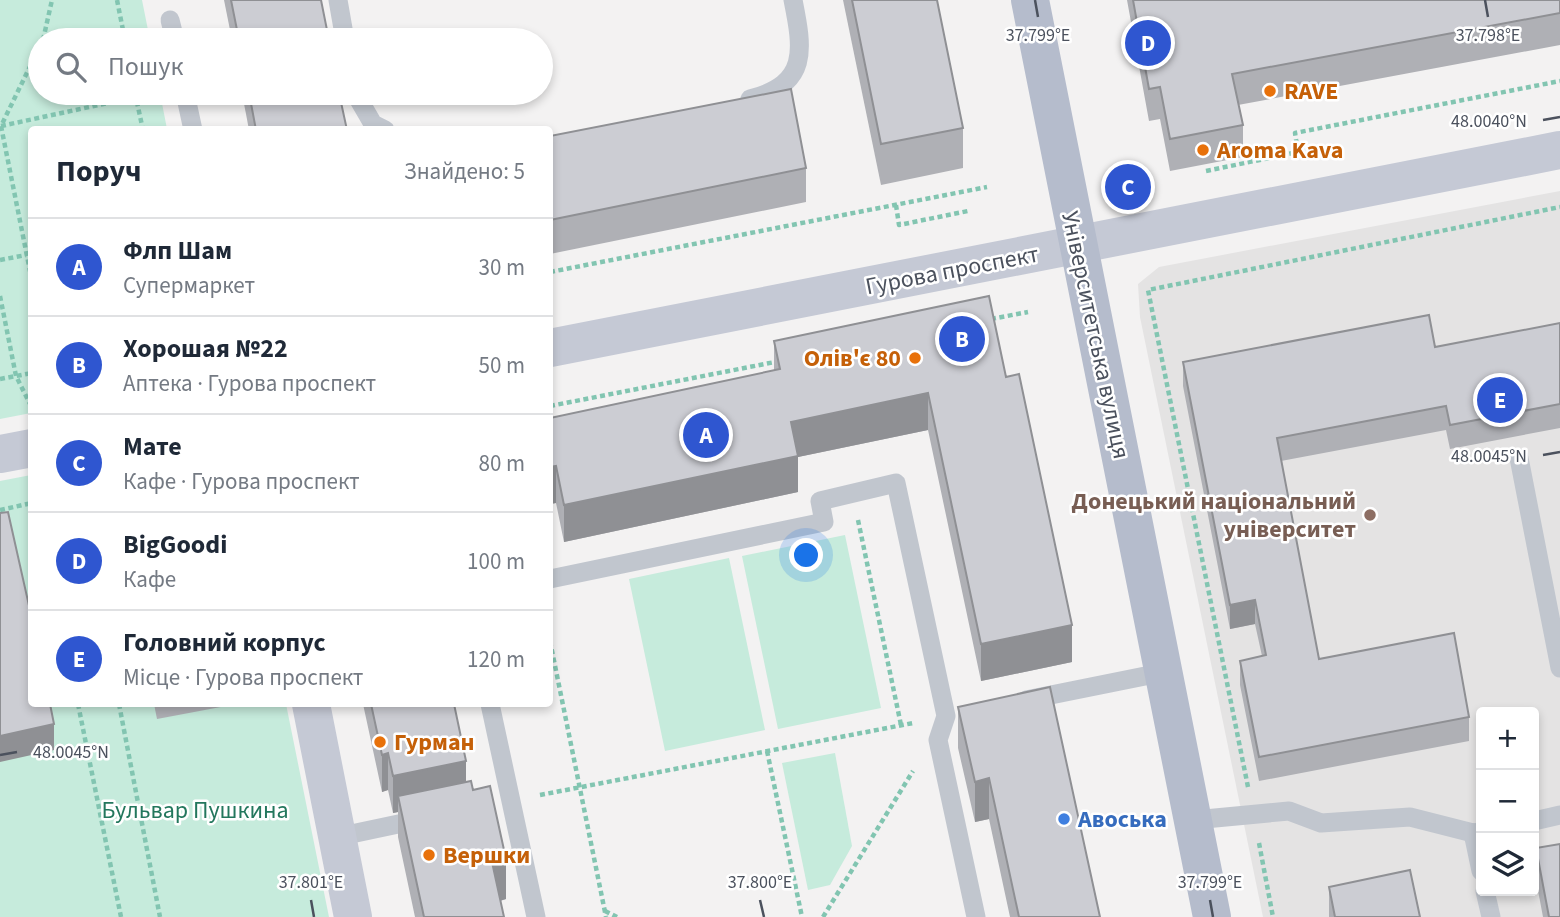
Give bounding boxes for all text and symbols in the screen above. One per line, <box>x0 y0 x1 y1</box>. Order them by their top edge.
pin: D <box>1125 17 1171 69</box>
text: 37.799°E <box>1006 23 1070 48</box>
text: 37.798°E <box>1456 23 1520 48</box>
search box <box>28 28 553 105</box>
icon: search <box>52 48 90 86</box>
text: Пошук <box>108 48 183 85</box>
place label: RAVE <box>1284 74 1338 109</box>
marker: RAVE <box>1262 83 1278 99</box>
text: 48.0040°N <box>1451 109 1527 134</box>
place label: Aroma Kava <box>1216 133 1344 168</box>
marker: Aroma Kava <box>1195 142 1211 158</box>
text: Поруч <box>56 150 142 193</box>
text: Знайдено: 5 <box>404 155 525 188</box>
pin: C <box>1105 161 1151 213</box>
street label: Університетська вулиця <box>1052 208 1139 462</box>
text: Флп Шам <box>123 232 232 269</box>
street label: Гурова проспект <box>863 237 1042 304</box>
text: A <box>72 251 86 284</box>
text: 30 m <box>478 251 525 284</box>
text: Супермаркет <box>123 269 255 302</box>
pin: B <box>939 313 985 365</box>
text: Хорошая №22 <box>123 330 288 367</box>
place label: Олів'є 80 <box>804 341 901 376</box>
text: B <box>72 349 86 382</box>
text: 50 m <box>478 349 525 382</box>
marker: Олів'є 80 <box>907 350 923 366</box>
text: Аптека · Гурова проспект <box>123 367 376 400</box>
pin: E <box>1477 374 1523 426</box>
pin: A <box>683 409 729 461</box>
text: Мате <box>123 428 182 465</box>
text: 48.0045°N <box>1451 444 1527 469</box>
text: C <box>72 447 86 480</box>
text: 80 m <box>478 447 525 480</box>
text: Кафе · Гурова проспект <box>123 465 360 498</box>
place label: Донецький національний університет <box>1072 484 1356 547</box>
marker: Донецький національний університет <box>1362 507 1378 523</box>
text: BigGoodi <box>123 526 227 563</box>
your location <box>789 538 823 572</box>
text: D <box>72 545 86 578</box>
text: 100 m <box>467 545 525 578</box>
text: Кафе <box>123 563 176 596</box>
text: Головний корпус <box>123 624 326 661</box>
text: E <box>73 643 85 676</box>
text: 120 m <box>467 643 525 676</box>
text: Місце · Гурова проспект <box>123 661 363 694</box>
map controls <box>1476 707 1539 896</box>
button: + <box>1476 707 1539 770</box>
place label: Гурман <box>394 725 475 760</box>
marker: Гурман <box>372 734 388 750</box>
text: 48.0045°N <box>33 740 109 765</box>
button: − <box>1476 770 1539 833</box>
park label: Бульвар Пушкина <box>101 793 289 828</box>
place label: Авоська <box>1077 802 1167 837</box>
marker: Авоська <box>1056 811 1072 827</box>
button: layers <box>1476 833 1539 896</box>
place label: Вершки <box>443 838 530 873</box>
marker: Вершки <box>421 847 437 863</box>
text: 37.801°E <box>279 870 343 895</box>
text: 37.800°E <box>728 870 792 895</box>
text: 37.799°E <box>1178 870 1242 895</box>

